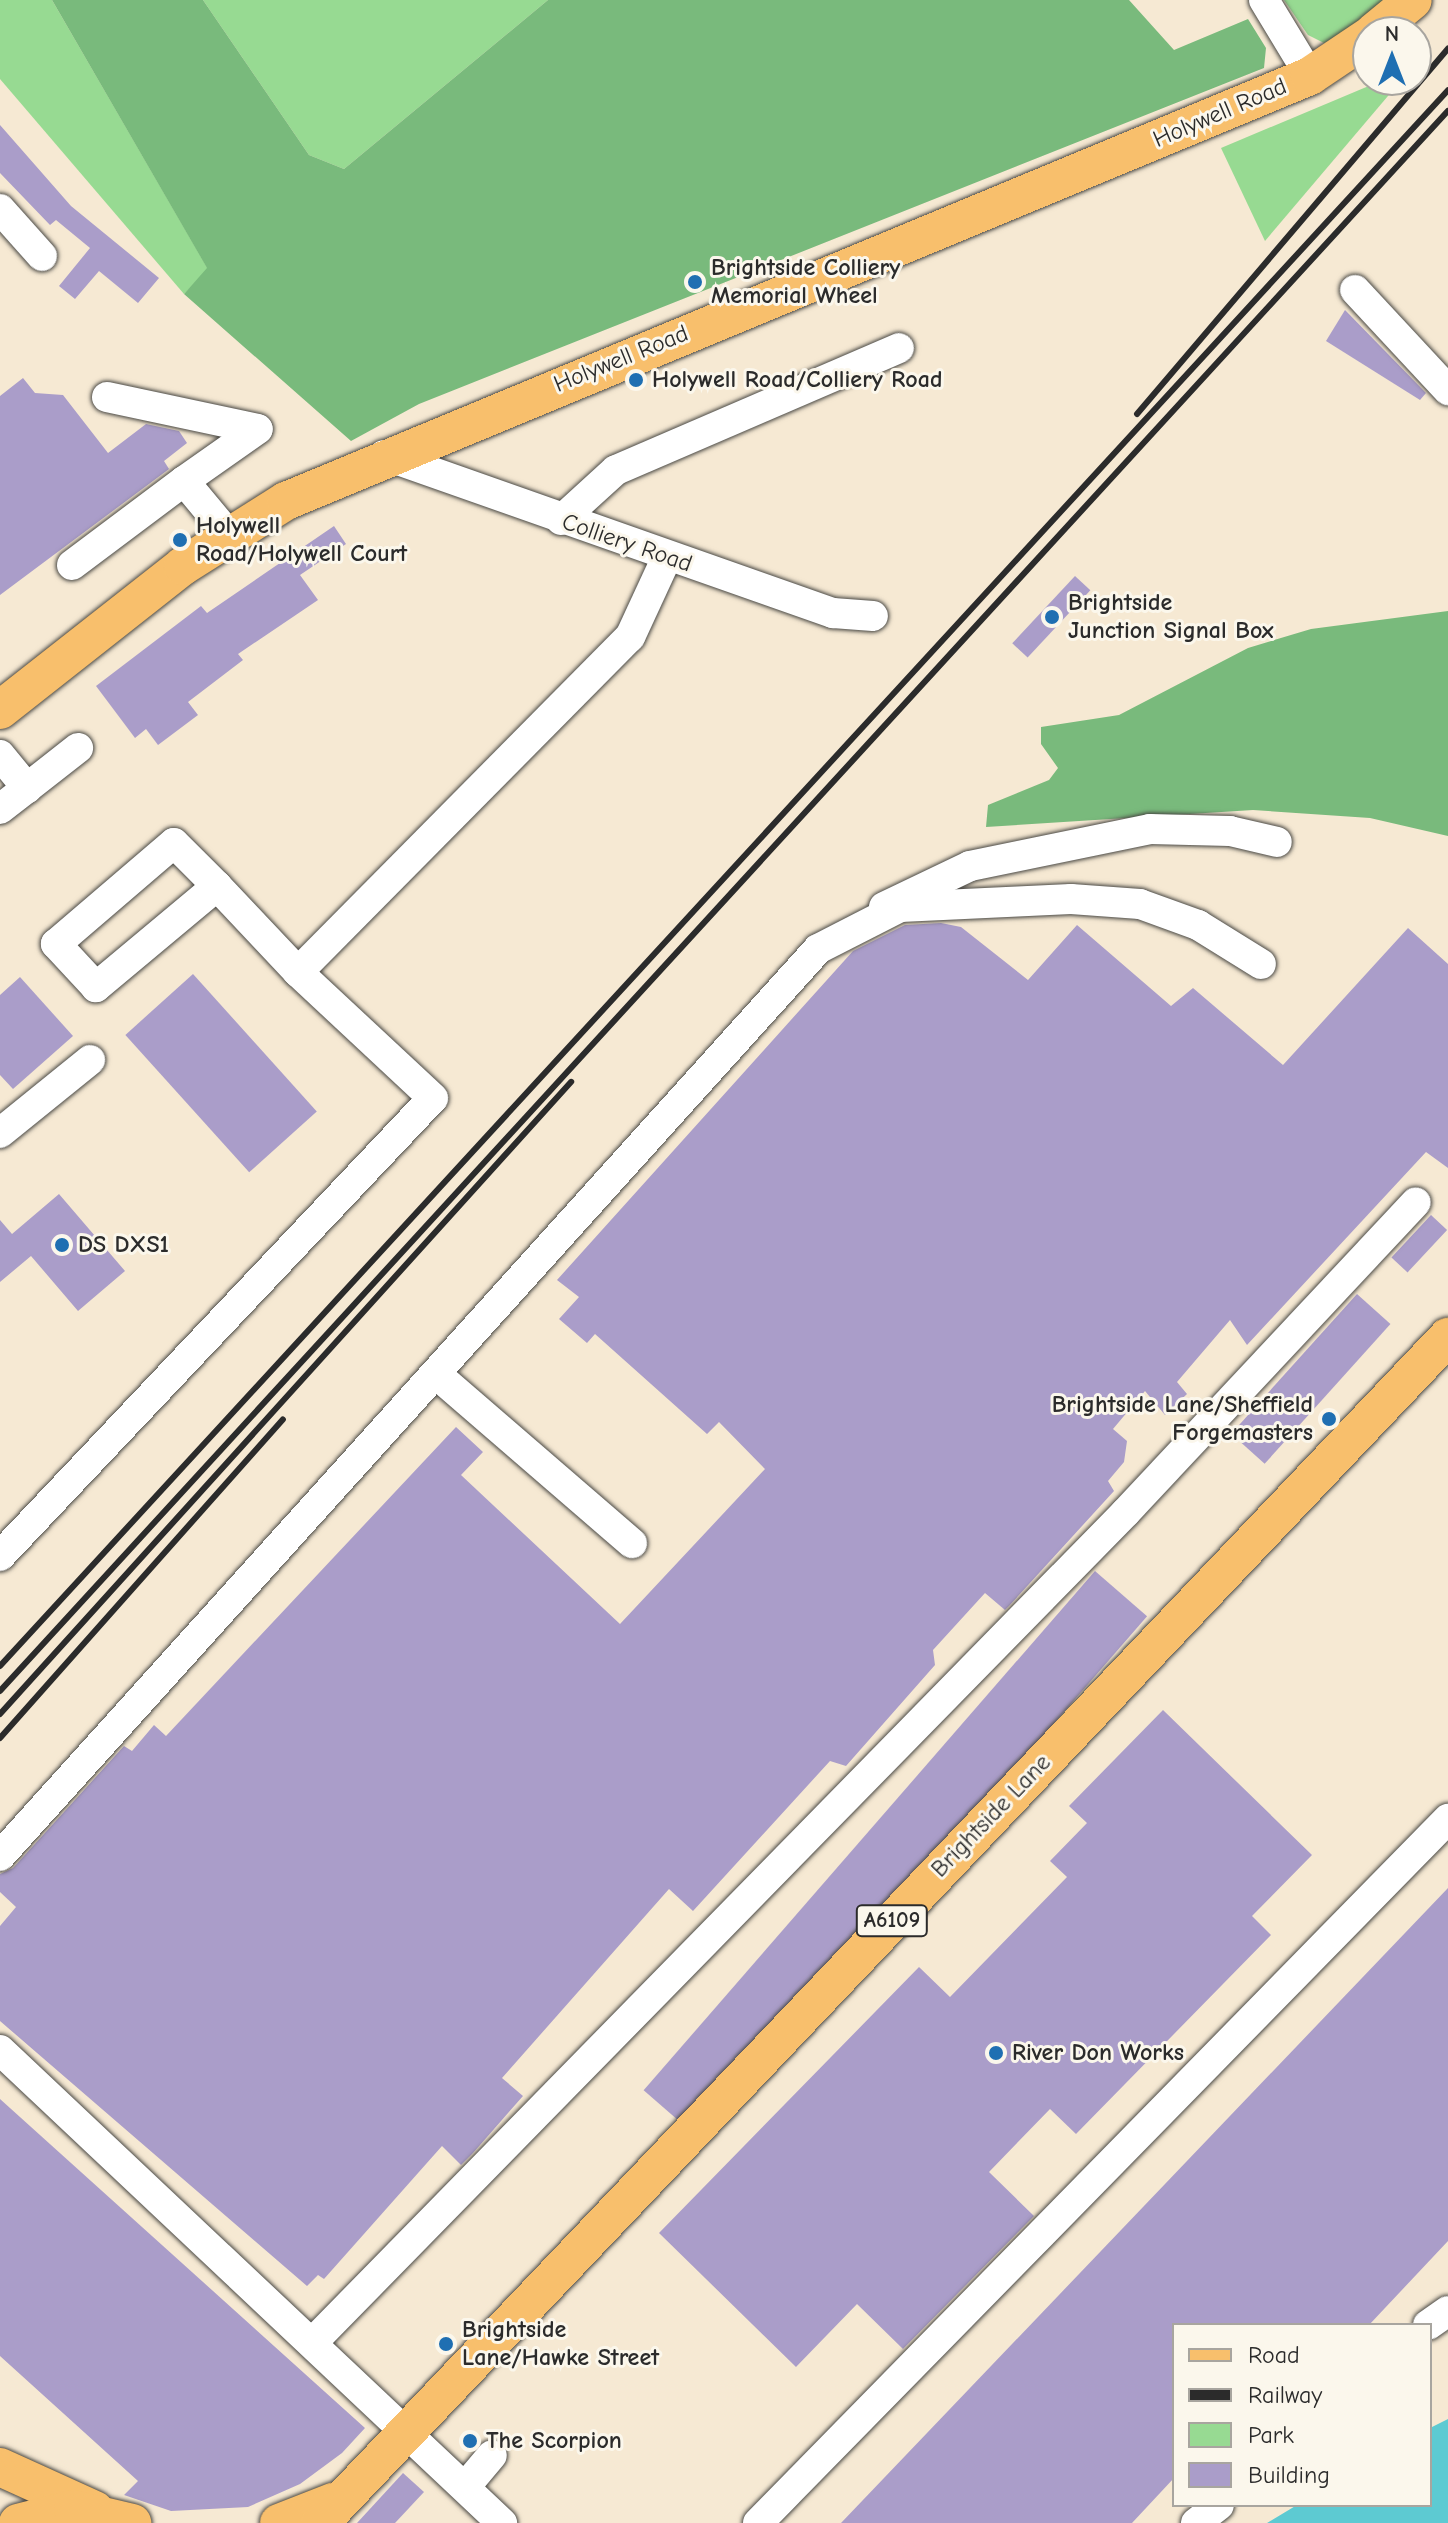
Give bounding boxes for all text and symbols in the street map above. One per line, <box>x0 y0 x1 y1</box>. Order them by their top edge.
north arrow <box>1352 16 1432 96</box>
text: N <box>1385 21 1399 47</box>
street label: Holywell Road <box>1149 72 1291 154</box>
place label: Brightside Colliery Memorial Wheel <box>711 254 900 310</box>
marker: Brightside Colliery Memorial Wheel <box>686 273 704 291</box>
street label: Holywell Road <box>550 319 692 399</box>
place label: Holywell Road/Colliery Road <box>652 366 942 394</box>
marker: Holywell Road/Colliery Road <box>627 371 645 389</box>
street label: Colliery Road <box>558 507 696 579</box>
place label: Holywell Road/Holywell Court <box>196 512 407 568</box>
marker: Holywell Road/Holywell Court <box>171 531 189 549</box>
place label: Brightside Junction Signal Box <box>1068 589 1273 645</box>
marker: Brightside Junction Signal Box <box>1043 608 1061 626</box>
place label: DS DXS1 <box>78 1231 169 1259</box>
marker: DS DXS1 <box>53 1236 71 1254</box>
place label: Brightside Lane/Sheffield Forgemasters <box>1052 1391 1313 1447</box>
marker: Brightside Lane/Sheffield Forgemasters <box>1320 1410 1338 1428</box>
street label: Brightside Lane <box>925 1749 1057 1883</box>
road number: A6109 <box>854 1903 930 1939</box>
place label: River Don Works <box>1012 2039 1184 2067</box>
marker: River Don Works <box>987 2044 1005 2062</box>
place label: Brightside Lane/Hawke Street <box>462 2316 659 2372</box>
legend <box>1172 2323 1432 2507</box>
marker: Brightside Lane/Hawke Street <box>437 2335 455 2353</box>
text: Road <box>1248 2341 1300 2369</box>
text: Railway <box>1248 2381 1322 2409</box>
text: Park <box>1248 2421 1294 2449</box>
place label: The Scorpion <box>486 2427 622 2455</box>
marker: The Scorpion <box>461 2432 479 2450</box>
text: Building <box>1248 2461 1330 2489</box>

